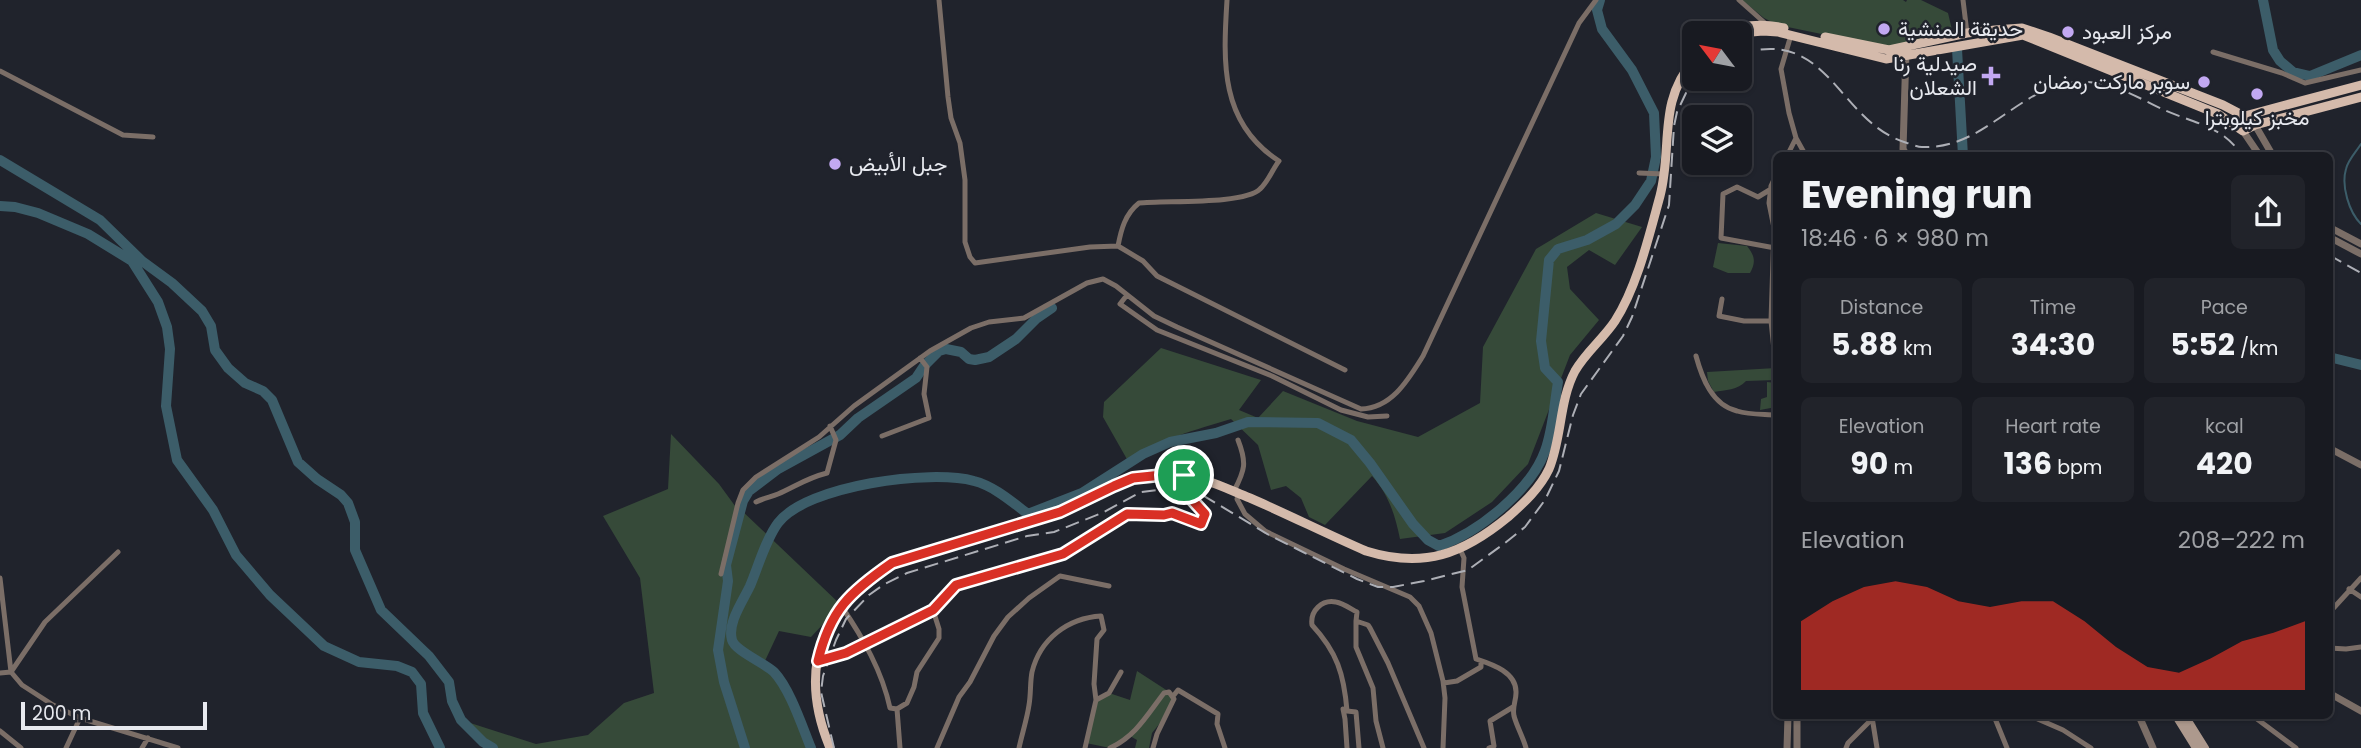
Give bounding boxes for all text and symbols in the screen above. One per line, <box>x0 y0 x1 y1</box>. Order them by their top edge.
place label: حديقة المنشية <box>1898 14 2023 43</box>
place label: مركز العبود <box>2082 17 2172 46</box>
north arrow <box>1682 21 1752 91</box>
map controls <box>1682 21 1752 175</box>
marker: حديقة المنشية <box>1876 21 1892 37</box>
marker: مركز العبود <box>2060 24 2076 40</box>
place label: صيدلية رنا الشعلان <box>1893 49 1977 102</box>
place label: سوبر ماركت رمضان <box>2033 67 2190 96</box>
marker: صيدلية رنا الشعلان <box>1983 68 1999 84</box>
marker: سوبر ماركت رمضان <box>2196 74 2212 90</box>
marker: مخبز كيلوبترا <box>2249 86 2265 102</box>
place label: مخبز كيلوبترا <box>2205 103 2309 132</box>
button: layers <box>1682 105 1752 175</box>
place label: جبل الأبيض <box>849 149 947 178</box>
marker: جبل الأبيض <box>827 156 843 172</box>
text: Evening run <box>1801 168 2033 221</box>
button: share <box>2231 175 2305 249</box>
text: 18:46 · 6 × 980 m <box>1801 222 1989 254</box>
text: Distance <box>1840 294 1923 321</box>
text: Time <box>2030 294 2076 321</box>
text: Pace <box>2201 294 2248 321</box>
text: 5.88 <box>1831 323 1898 366</box>
text: 34:30 <box>2011 323 2095 366</box>
text: 5:52 <box>2170 323 2235 366</box>
text: km <box>1898 335 1932 362</box>
text: /km <box>2235 335 2278 362</box>
text: Elevation <box>1839 413 1924 440</box>
text: Heart rate <box>2005 413 2101 440</box>
text: kcal <box>2205 413 2244 440</box>
text: 90 <box>1850 442 1888 485</box>
text: 136 <box>2004 442 2052 485</box>
text: 420 <box>2196 442 2253 485</box>
pin <box>1154 445 1214 505</box>
text: m <box>1888 454 1913 481</box>
text: bpm <box>2052 454 2102 481</box>
icon: arrive <box>1165 456 1203 494</box>
text: Elevation <box>1801 524 1905 556</box>
text: 208–222 m <box>2178 524 2305 556</box>
scale bar <box>21 699 206 731</box>
text: 200 m <box>32 700 91 727</box>

